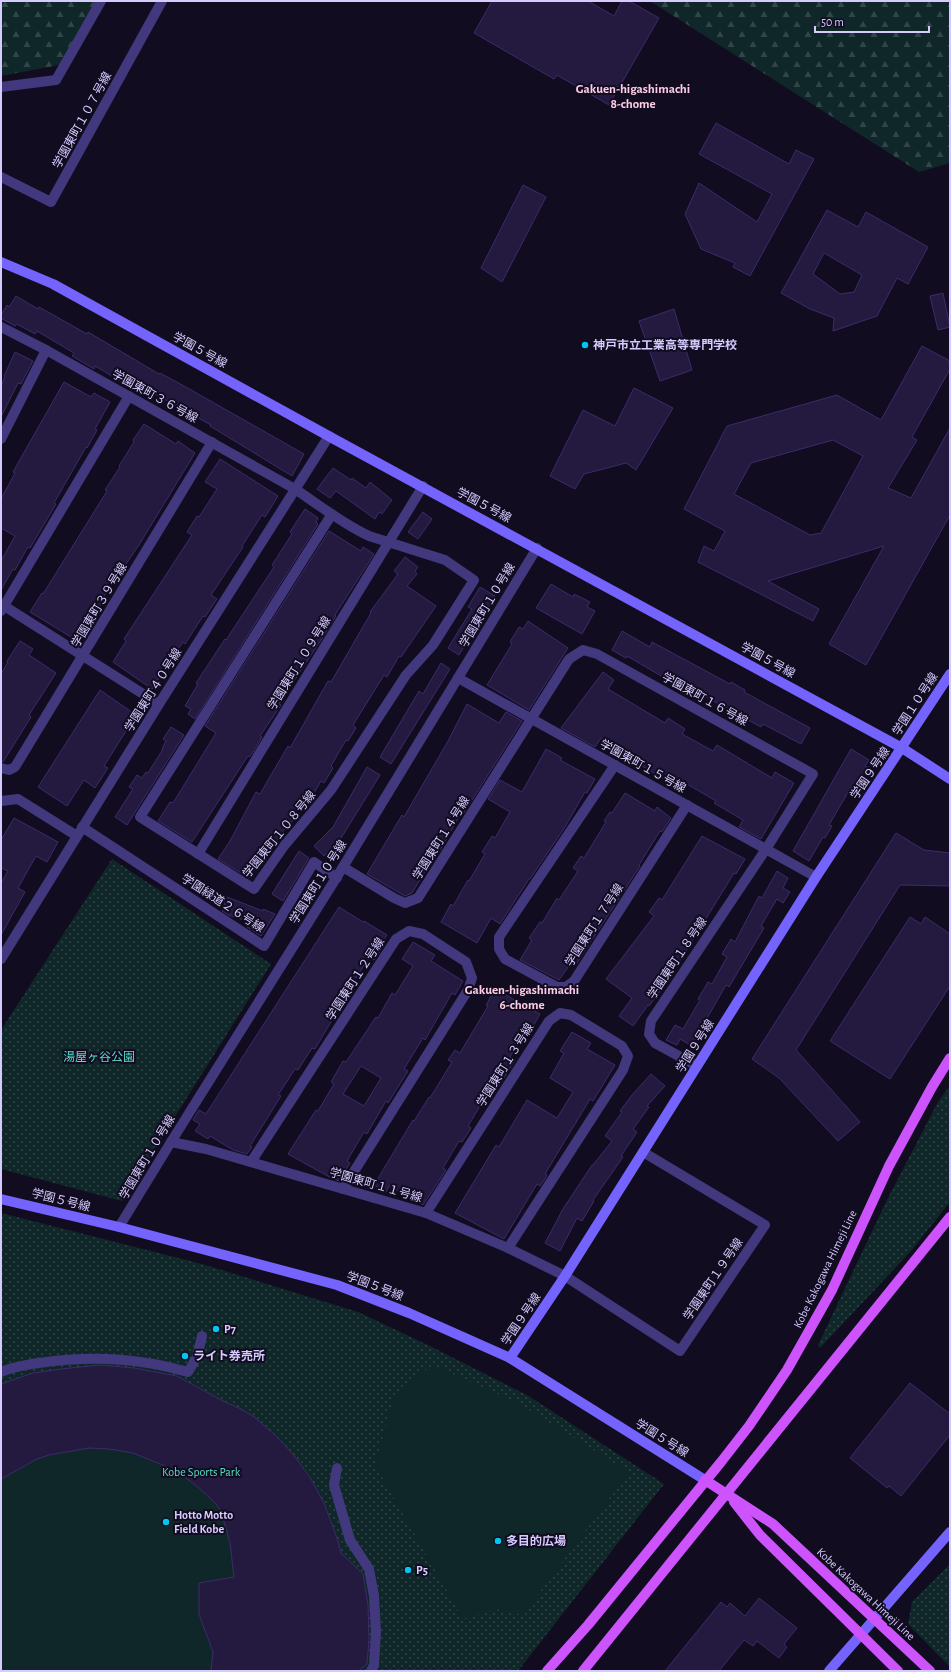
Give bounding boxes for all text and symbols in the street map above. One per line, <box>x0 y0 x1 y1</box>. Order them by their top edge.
scale bar <box>815 8 929 34</box>
text: 50 m <box>821 16 844 28</box>
street label: 学園東町１０７号線 <box>50 69 113 170</box>
district label: Gakuen-higashimachi 8-chome <box>576 83 690 111</box>
street label: 学園５号線 <box>171 329 230 370</box>
place label: 神戸市立工業高等専門学校 <box>593 338 737 351</box>
marker: 神戸市立工業高等専門学校 <box>580 340 590 350</box>
street label: 学園東町３６号線 <box>110 367 200 425</box>
street label: 学園５号線 <box>455 485 514 524</box>
street label: 学園東町３９号線 <box>68 560 129 649</box>
street label: 学園東町１０号線 <box>456 560 517 649</box>
street label: 学園東町１０９号線 <box>264 613 333 712</box>
street label: 学園５号線 <box>739 639 798 680</box>
street label: 学園東町４０号線 <box>122 646 184 734</box>
street label: 学園東町１６号線 <box>660 670 750 728</box>
street label: 学園１０号線 <box>890 670 940 737</box>
street label: 学園東町１５号線 <box>598 737 688 795</box>
street label: 学園９号線 <box>847 744 892 801</box>
street label: 学園東町１０８号線 <box>240 788 318 880</box>
street label: 学園東町１４号線 <box>410 794 472 882</box>
street label: 学園東町１０号線 <box>287 838 349 926</box>
street label: 学園緑道２６号線 <box>179 871 267 934</box>
street label: 学園東町１７号線 <box>562 881 625 969</box>
street label: 学園東町１８号線 <box>644 914 709 1001</box>
street label: 学園東町１２号線 <box>323 935 386 1023</box>
district label: Gakuen-higashimachi 6-chome <box>465 984 579 1012</box>
street label: 学園９号線 <box>673 1017 716 1075</box>
street label: 学園東町１３号線 <box>474 1021 536 1109</box>
park label: 湯屋ヶ谷公園 <box>63 1050 135 1063</box>
street label: 学園東町１０号線 <box>116 1112 177 1201</box>
street label: 学園東町１１号線 <box>328 1165 424 1204</box>
street label: 学園５号線 <box>30 1186 92 1213</box>
street label: Kobe Kakogawa Himeji Line <box>791 1208 860 1330</box>
street label: 学園東町１９号線 <box>680 1235 745 1322</box>
street label: 学園５号線 <box>345 1269 406 1302</box>
street label: 学園９号線 <box>498 1290 543 1347</box>
place label: P7 <box>224 1323 236 1335</box>
marker: P7 <box>211 1324 221 1334</box>
place label: ライト券売所 <box>193 1349 265 1362</box>
marker: ライト券売所 <box>180 1351 190 1361</box>
street label: 学園５号線 <box>633 1416 691 1459</box>
park label: Kobe Sports Park <box>162 1466 241 1478</box>
place label: Hotto Motto Field Kobe <box>174 1509 233 1535</box>
marker: Hotto Motto Field Kobe <box>161 1517 171 1527</box>
place label: 多目的広場 <box>506 1534 566 1547</box>
marker: 多目的広場 <box>493 1536 503 1546</box>
street label: Kobe Kakogawa Himeji Line <box>814 1545 917 1643</box>
place label: P5 <box>416 1564 428 1576</box>
marker: P5 <box>403 1565 413 1575</box>

